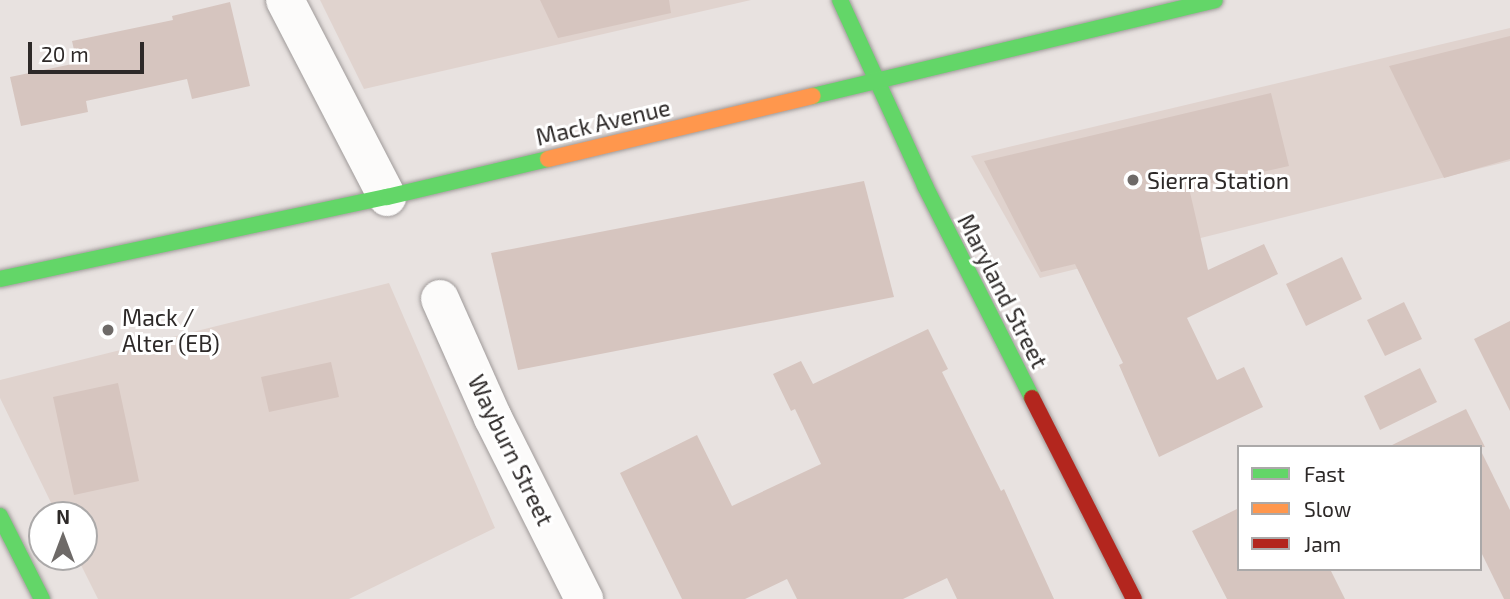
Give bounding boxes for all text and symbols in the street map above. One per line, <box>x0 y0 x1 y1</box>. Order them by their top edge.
scale bar <box>32 28 147 72</box>
text: 20 m <box>41 41 89 66</box>
street label: Mack Avenue <box>533 93 673 151</box>
place label: Sierra Station <box>1147 166 1289 194</box>
marker: Sierra Station <box>1125 172 1141 188</box>
street label: Maryland Street <box>952 209 1054 373</box>
place label: Mack / Alter (EB) <box>122 303 220 357</box>
marker: Mack / Alter (EB) <box>100 322 116 338</box>
street label: Wayburn Street <box>463 370 559 530</box>
legend <box>1237 445 1482 571</box>
text: Fast <box>1304 461 1345 486</box>
text: Slow <box>1304 496 1351 521</box>
north arrow <box>28 501 98 571</box>
text: N <box>56 505 70 528</box>
text: Jam <box>1304 531 1341 556</box>

